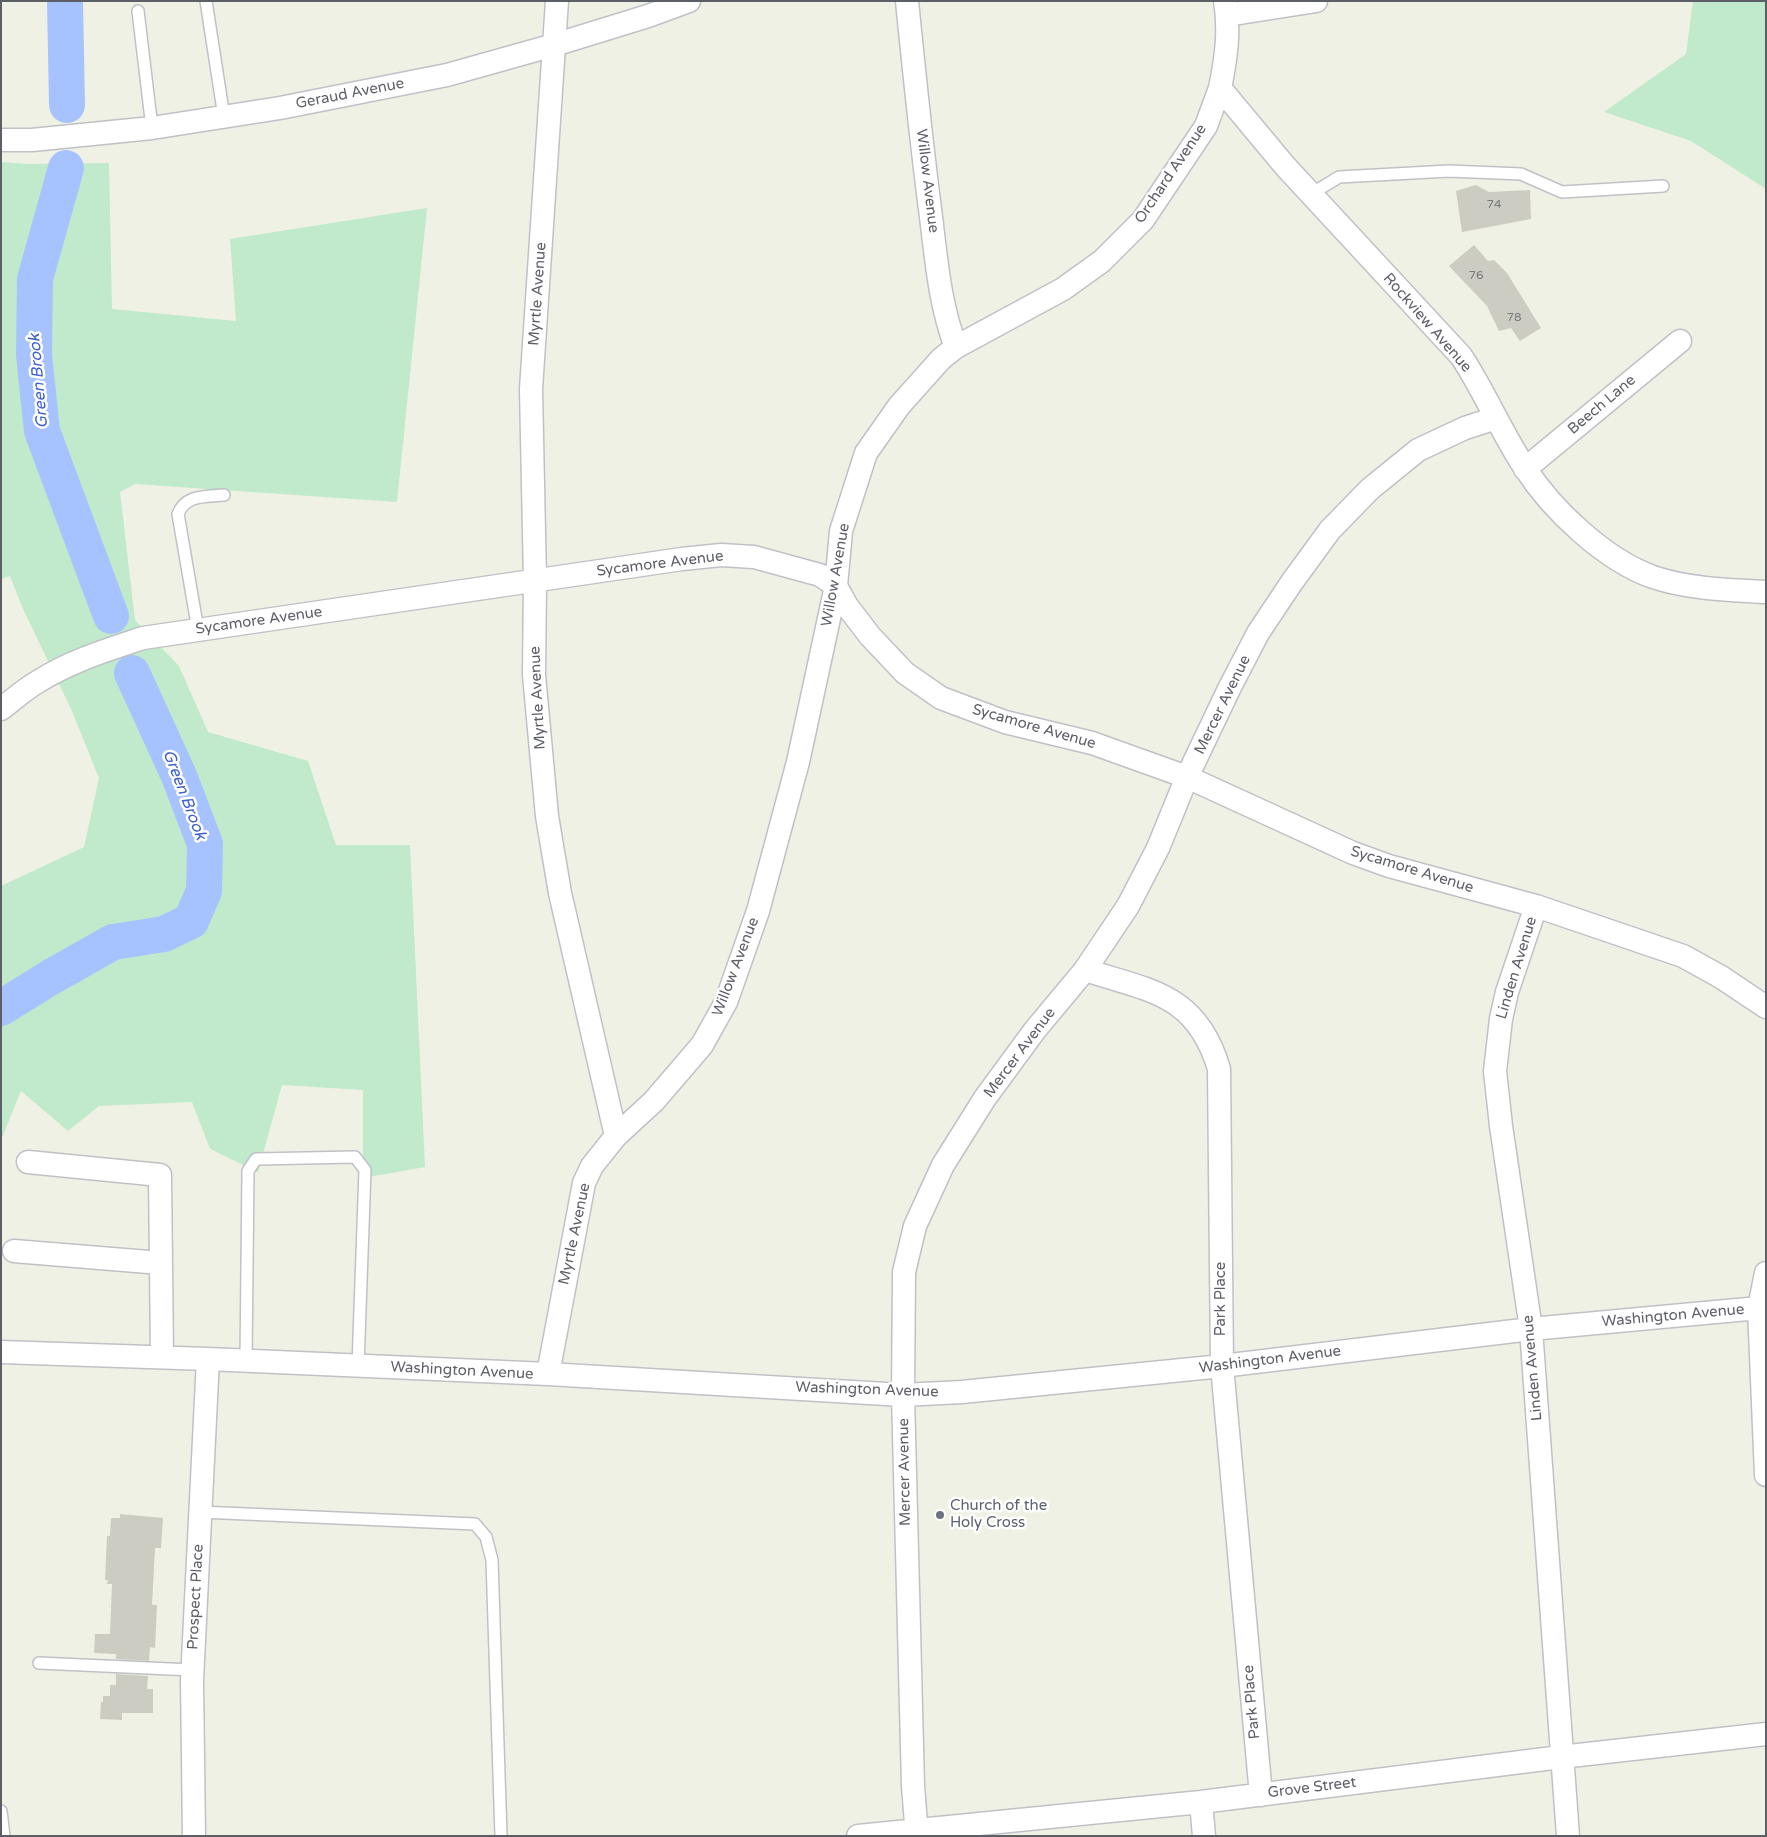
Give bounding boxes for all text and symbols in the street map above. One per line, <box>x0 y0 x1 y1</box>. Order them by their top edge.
street label: Geraud Avenue <box>294 75 406 113</box>
street label: Orchard Avenue <box>1131 121 1211 227</box>
street label: Willow Avenue <box>912 128 942 234</box>
house number: 74 <box>1486 198 1502 212</box>
street label: Myrtle Avenue <box>525 242 551 346</box>
house number: 76 <box>1468 269 1484 283</box>
street label: Rockview Avenue <box>1379 270 1475 376</box>
house number: 78 <box>1506 311 1522 325</box>
water label: Green Brook <box>25 333 53 429</box>
street label: Beech Lane <box>1564 371 1640 439</box>
street label: Willow Avenue <box>818 522 854 628</box>
street label: Sycamore Avenue <box>596 547 724 581</box>
street label: Sycamore Avenue <box>195 603 323 639</box>
street label: Myrtle Avenue <box>526 646 550 750</box>
street label: Mercer Avenue <box>1191 652 1255 758</box>
street label: Sycamore Avenue <box>970 701 1098 753</box>
water label: Green Brook <box>158 747 210 843</box>
street label: Sycamore Avenue <box>1348 843 1476 897</box>
street label: Willow Avenue <box>709 915 763 1019</box>
street label: Linden Avenue <box>1493 915 1541 1021</box>
street label: Mercer Avenue <box>980 1004 1060 1102</box>
street label: Myrtle Avenue <box>555 1181 595 1287</box>
street label: Park Place <box>1212 1262 1230 1336</box>
street label: Washington Avenue <box>1601 1301 1745 1331</box>
street label: Linden Avenue <box>1519 1314 1547 1422</box>
street label: Washington Avenue <box>1198 1342 1342 1378</box>
street label: Washington Avenue <box>390 1358 534 1384</box>
street label: Washington Avenue <box>795 1379 939 1401</box>
street label: Mercer Avenue <box>895 1418 915 1526</box>
place label: Church of the Holy Cross <box>950 1497 1047 1532</box>
marker: Church of the Holy Cross <box>934 1509 946 1521</box>
street label: Prospect Place <box>184 1544 208 1650</box>
street label: Park Place <box>1240 1664 1264 1740</box>
street label: Grove Street <box>1267 1774 1357 1802</box>

